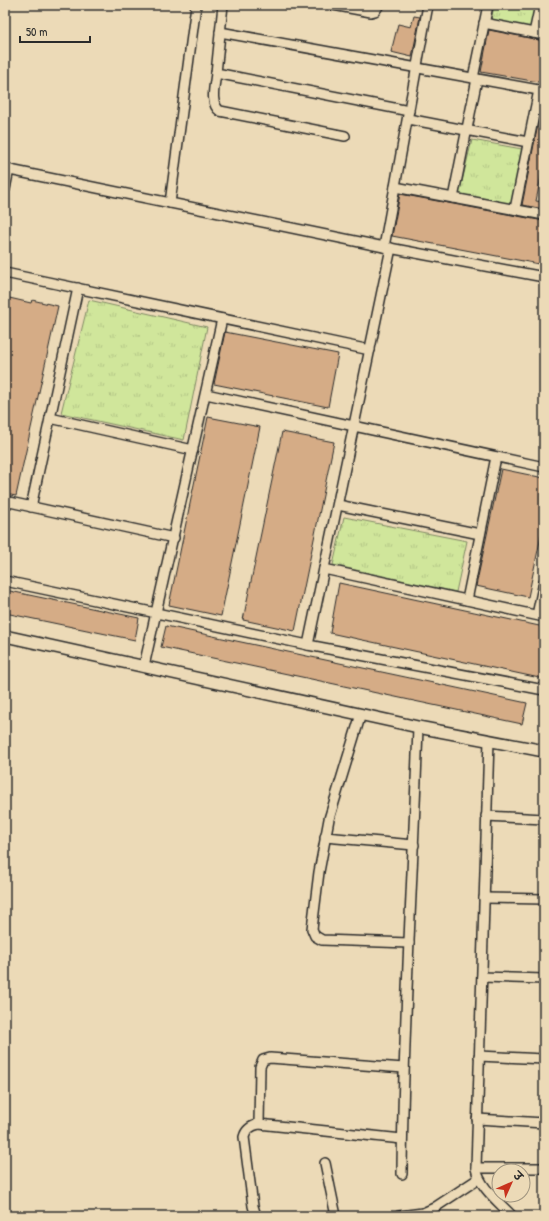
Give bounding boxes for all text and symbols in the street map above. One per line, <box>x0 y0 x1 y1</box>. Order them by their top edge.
scale bar <box>20 18 90 44</box>
text: 50 m <box>26 23 47 40</box>
north arrow <box>491 1163 531 1203</box>
text: उ <box>510 1168 527 1185</box>

